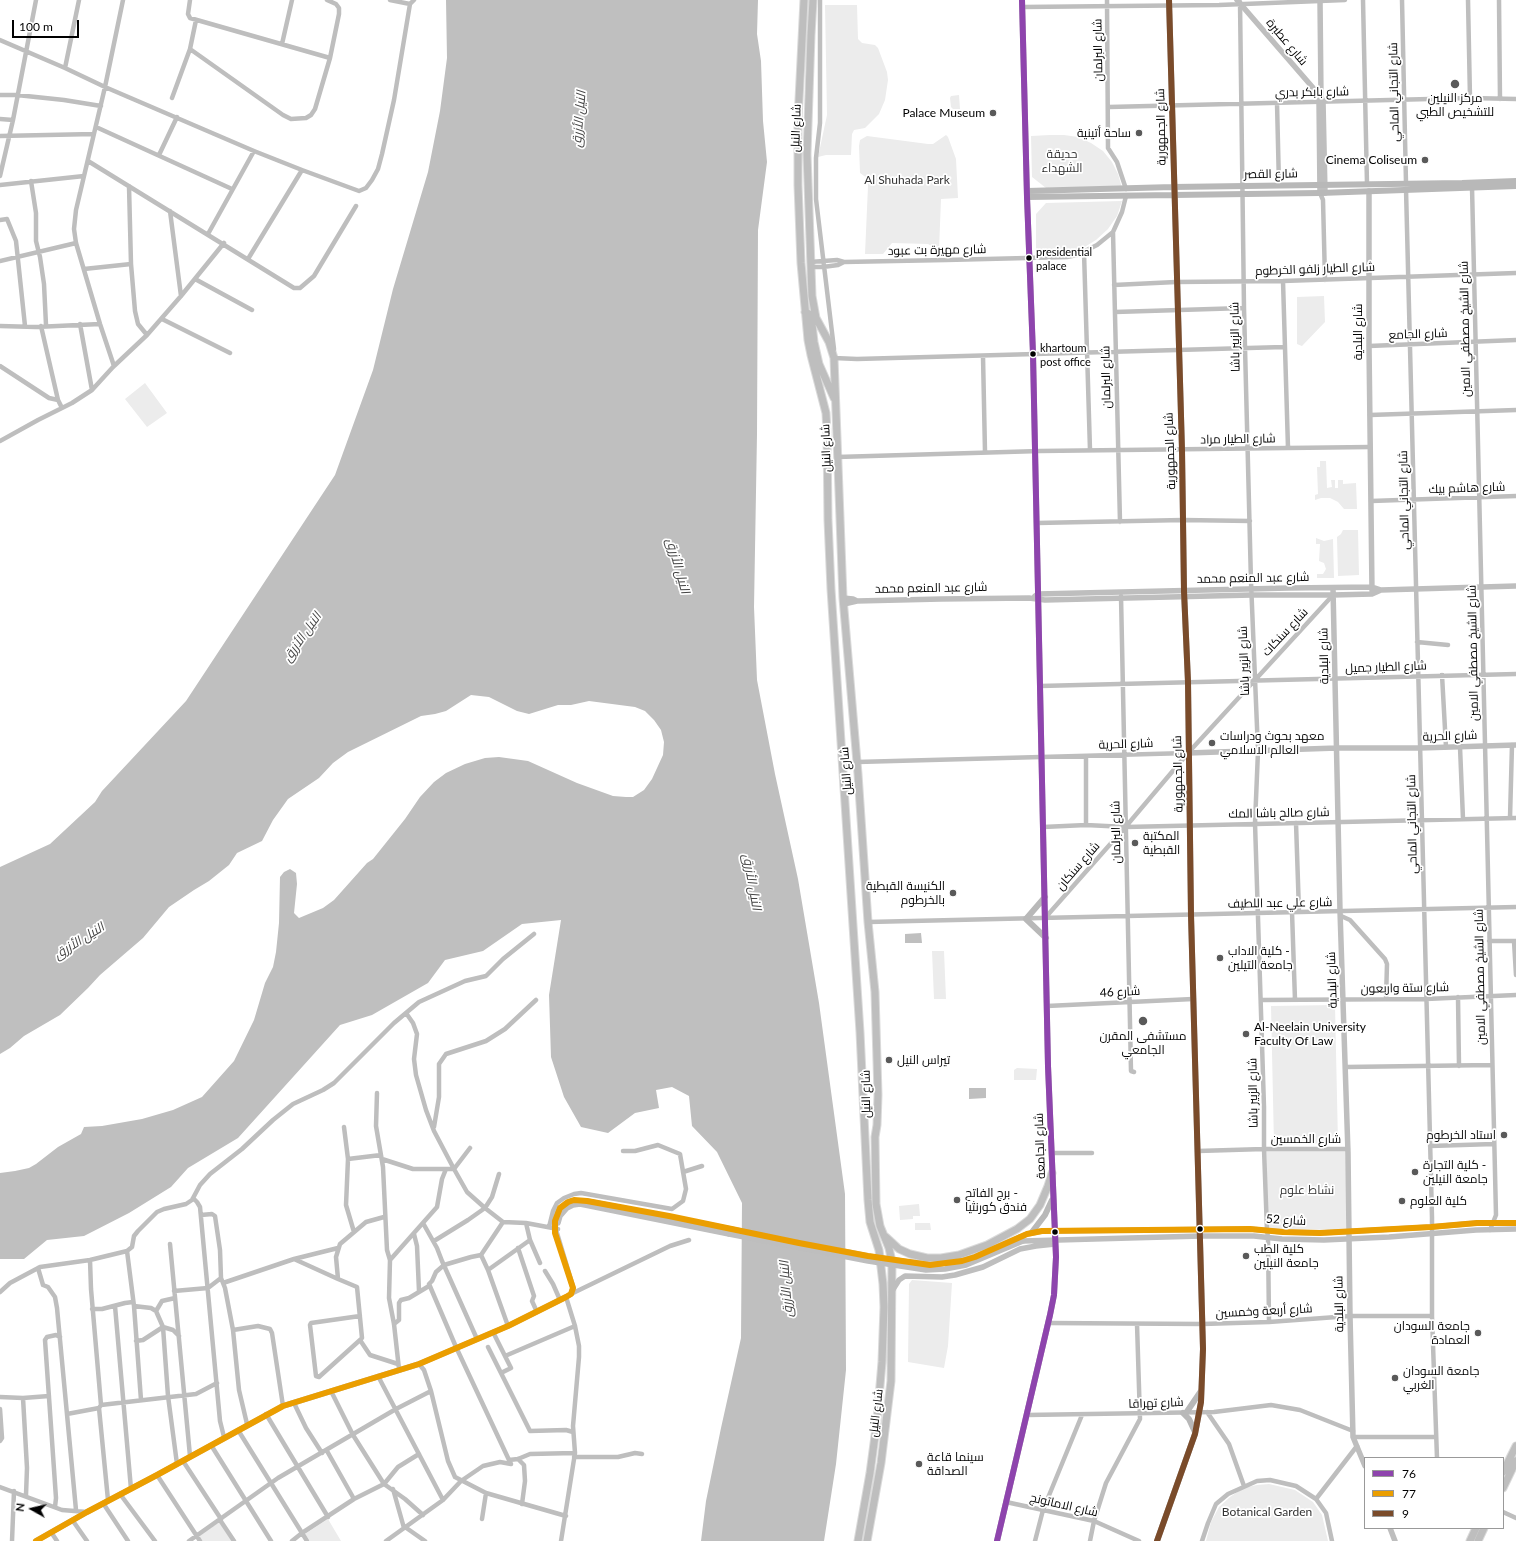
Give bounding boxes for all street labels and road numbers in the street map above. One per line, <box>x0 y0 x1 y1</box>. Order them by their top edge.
street label: شارع عطبرة <box>1263 16 1311 68</box>
street label: شارع البرلمان <box>1090 18 1106 82</box>
street label: شارع التجاني الماحي <box>1386 42 1402 142</box>
street label: شارع بابكر بدري <box>1275 84 1349 100</box>
street label: شارع الجمهورية <box>1153 88 1169 166</box>
street label: شارع النيل <box>788 104 804 152</box>
street label: شارع القصر <box>1244 166 1298 182</box>
street label: شارع مهيرة بت عبود <box>888 242 986 258</box>
street label: شارع الطيار زلفو الخرطوم <box>1255 260 1375 278</box>
street label: شارع الشيخ مصطفي الامين <box>1457 261 1473 397</box>
street label: شارع الزبير باشا <box>1227 302 1243 372</box>
street label: شارع البلدية <box>1351 304 1365 360</box>
street label: شارع الجامع <box>1388 326 1448 342</box>
street label: شارع البرلمان <box>1098 345 1114 409</box>
street label: شارع الجمهورية <box>1161 412 1179 490</box>
street label: شارع النيل <box>818 424 834 472</box>
street label: شارع الطيار مراد <box>1200 431 1276 447</box>
street label: شارع التجاني الماحي <box>1396 450 1412 550</box>
street label: شارع هاشم بيك <box>1428 479 1506 497</box>
street label: شارع عبد المنعم محمد <box>1197 570 1309 586</box>
street label: شارع عبد المنعم محمد <box>875 580 987 596</box>
street label: شارع الشيخ مصطفي الامين <box>1465 585 1481 721</box>
street label: شارع سنكات <box>1259 605 1311 659</box>
street label: شارع الزبير باشا <box>1236 626 1252 696</box>
street label: شارع البلدية <box>1316 628 1332 684</box>
street label: شارع الطيار جميل <box>1345 658 1427 676</box>
street label: شارع الحرية <box>1422 728 1478 744</box>
street label: شارع الجمهورية <box>1170 735 1186 813</box>
street label: شارع الحرية <box>1098 736 1154 752</box>
street label: شارع النيل <box>837 746 855 796</box>
street label: شارع التجاني الماحي <box>1404 774 1420 874</box>
street label: شارع البرلمان <box>1108 800 1124 864</box>
street label: شارع صالح باشا المك <box>1228 805 1330 821</box>
street label: شارع سنكان <box>1053 839 1103 893</box>
street label: شارع علي عبد اللطيف <box>1228 895 1332 911</box>
street label: شارع الشيخ مصطفي الامين <box>1472 909 1488 1045</box>
street label: شارع البلدية <box>1324 951 1340 1009</box>
street label: شارع ستة واربعون <box>1361 980 1449 996</box>
street label: شارع 46 <box>1100 984 1140 1000</box>
street label: شارع الزبير باشا <box>1245 1058 1261 1128</box>
street label: شارع النيل <box>858 1070 874 1118</box>
street label: شارع الجامعة <box>1032 1113 1048 1179</box>
street label: شارع الخمسين <box>1271 1132 1341 1146</box>
street label: شارع 52 <box>1266 1212 1306 1228</box>
street label: شارع البلدية <box>1331 1276 1347 1332</box>
street label: شارع أربعة وخمسين <box>1215 1301 1313 1321</box>
street label: شارع النيل <box>866 1388 886 1438</box>
street label: شارع تهراقا <box>1128 1395 1184 1411</box>
street label: شارع الاماتونج <box>1029 1490 1099 1520</box>

